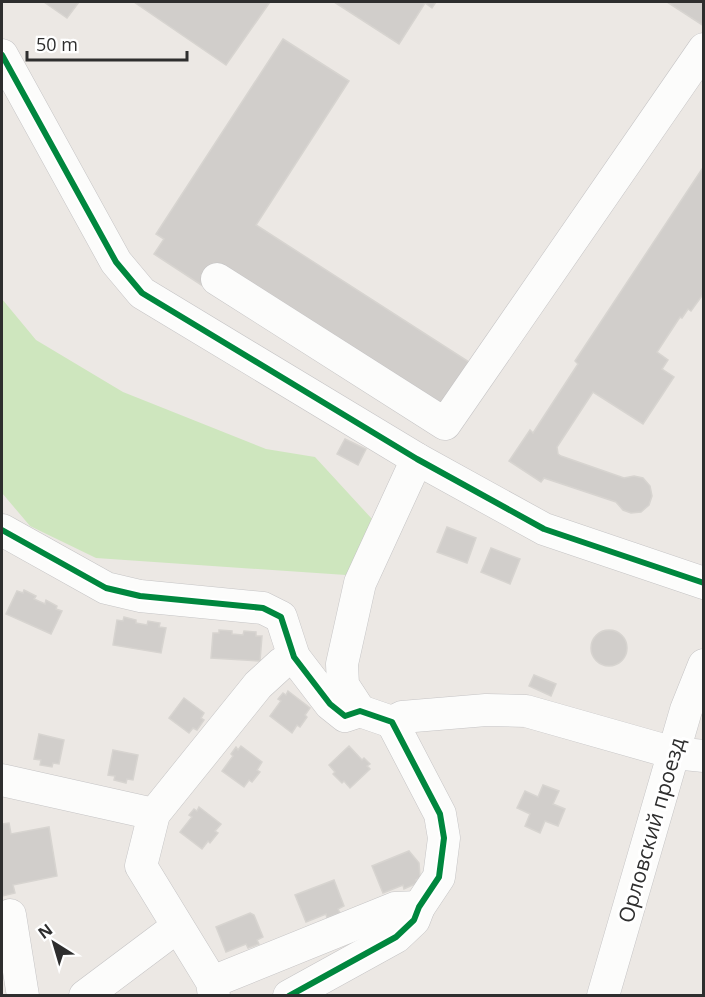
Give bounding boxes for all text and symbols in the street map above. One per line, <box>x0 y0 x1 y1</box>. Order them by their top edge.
scale bar <box>27 24 188 62</box>
text: 50 m <box>36 32 78 56</box>
street label: Орловский проезд <box>611 734 691 926</box>
north arrow <box>24 913 84 973</box>
text: N <box>33 918 57 944</box>

